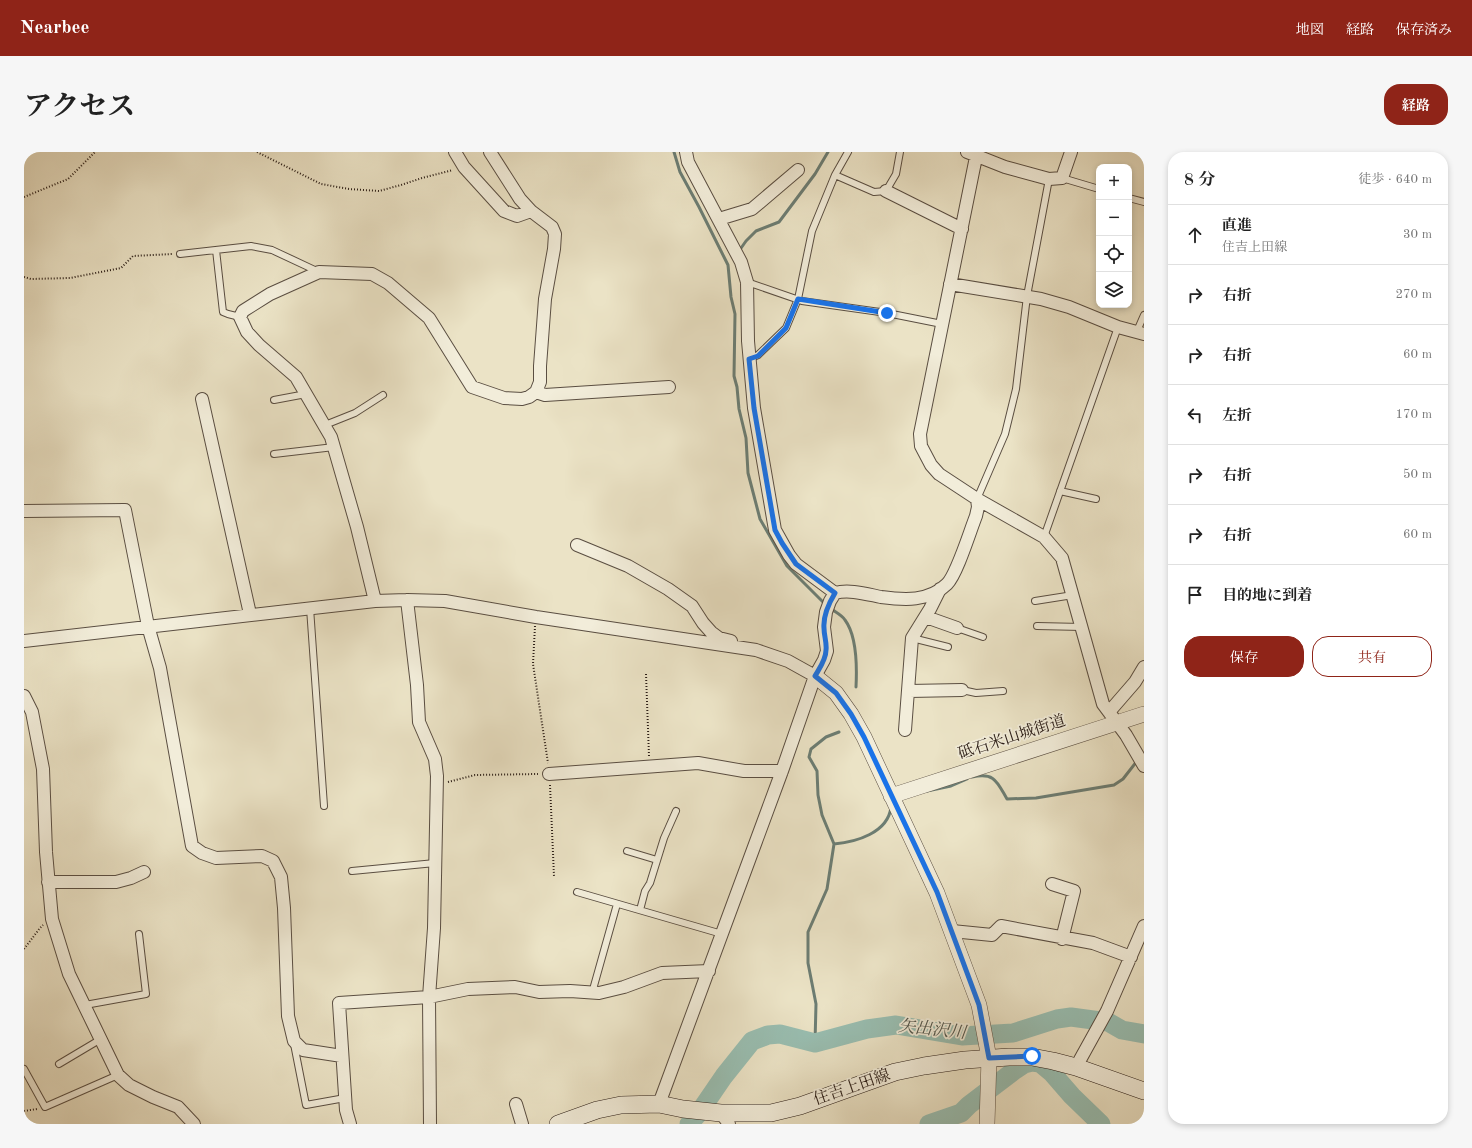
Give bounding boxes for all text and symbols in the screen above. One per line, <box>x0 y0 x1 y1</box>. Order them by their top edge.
text: Nearbee <box>20 19 89 38</box>
text: 地図 <box>1296 23 1324 37</box>
text: 経路 <box>1346 23 1374 37</box>
text: 保存済み <box>1396 23 1452 37</box>
button: 経路 <box>1384 84 1448 125</box>
text: アクセス <box>24 94 135 122</box>
map controls <box>1096 164 1132 308</box>
button: + <box>1096 164 1132 200</box>
text: 8 分 <box>1184 172 1216 189</box>
text: 徒歩 · 640 m <box>1358 173 1432 186</box>
button: − <box>1096 200 1132 236</box>
text: 直進 <box>1222 219 1252 234</box>
icon: ahead <box>1184 224 1206 246</box>
text: 30 m <box>1403 228 1432 241</box>
button: locate <box>1096 236 1132 272</box>
text: 住吉上田線 <box>1222 241 1287 254</box>
button: layers <box>1096 272 1132 308</box>
icon: right <box>1184 284 1206 306</box>
text: 270 m <box>1395 288 1432 301</box>
text: 右折 <box>1222 289 1252 304</box>
route end <box>878 304 896 322</box>
icon: right <box>1184 344 1206 366</box>
text: 60 m <box>1403 348 1432 361</box>
text: 右折 <box>1222 349 1252 364</box>
icon: left <box>1184 404 1206 426</box>
text: 170 m <box>1395 408 1432 421</box>
text: 左折 <box>1222 409 1252 424</box>
icon: right <box>1184 464 1206 486</box>
text: 50 m <box>1403 468 1432 481</box>
text: 右折 <box>1222 469 1252 484</box>
icon: right <box>1184 524 1206 546</box>
text: 60 m <box>1403 528 1432 541</box>
text: 右折 <box>1222 529 1252 544</box>
icon: arrive <box>1184 584 1206 606</box>
text: 目的地に到着 <box>1222 589 1312 604</box>
button: 保存 <box>1184 636 1304 677</box>
button: 共有 <box>1312 636 1432 677</box>
street label: 砥石米山城街道 <box>956 711 1068 763</box>
water label: 矢出沢川 <box>897 1016 969 1042</box>
route start <box>1023 1047 1041 1065</box>
street label: 住吉上田線 <box>811 1066 892 1109</box>

